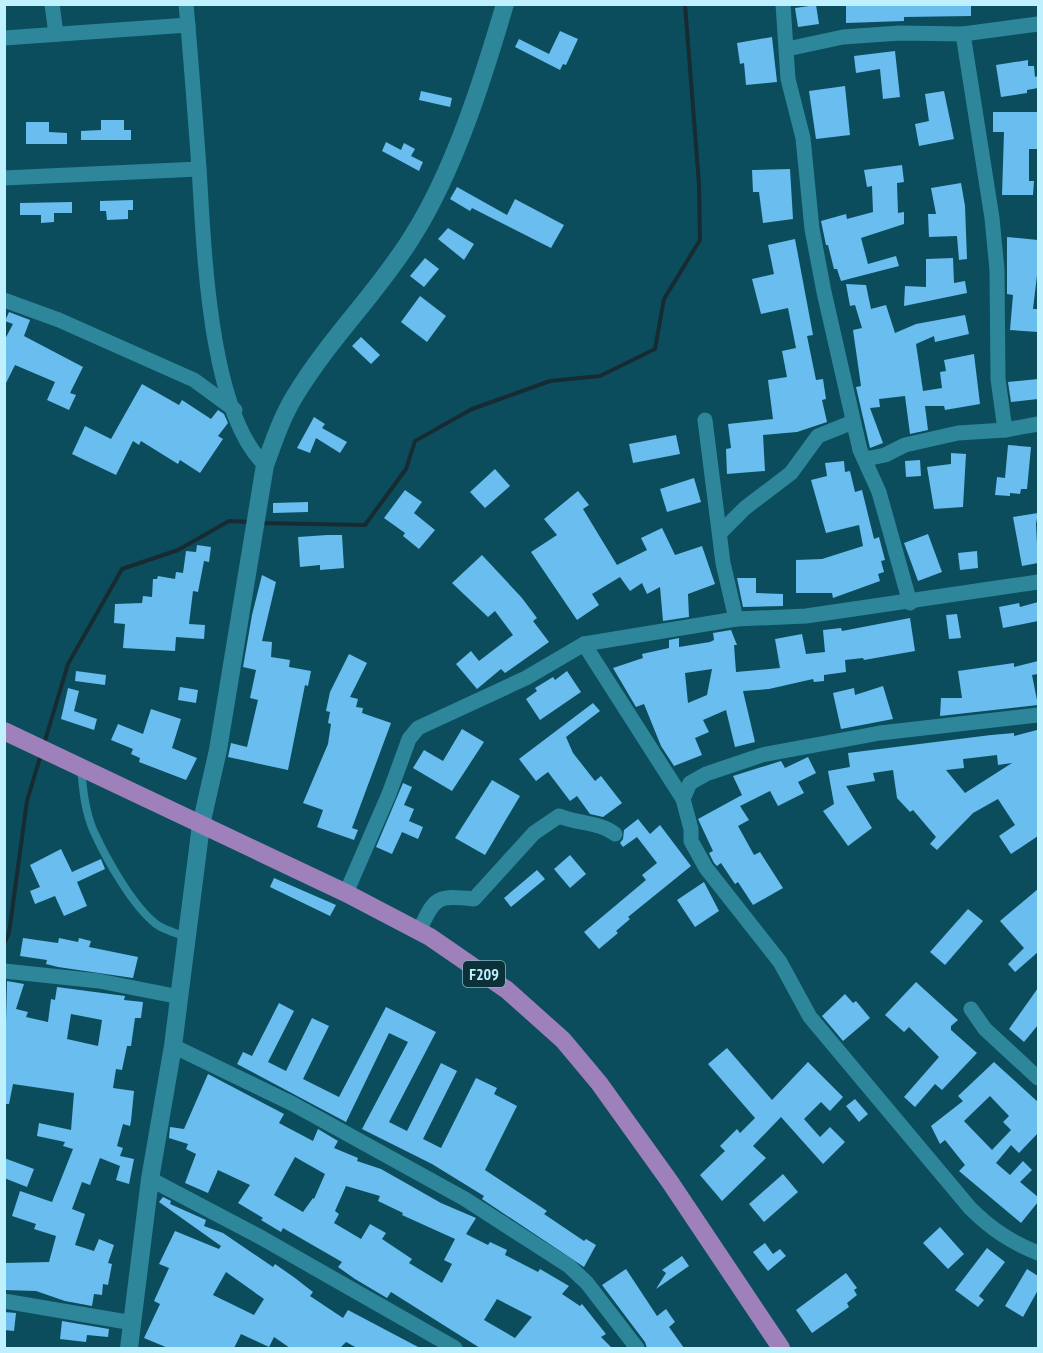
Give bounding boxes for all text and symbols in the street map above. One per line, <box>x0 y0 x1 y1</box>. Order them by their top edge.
road number: F209 <box>463 961 505 987</box>

